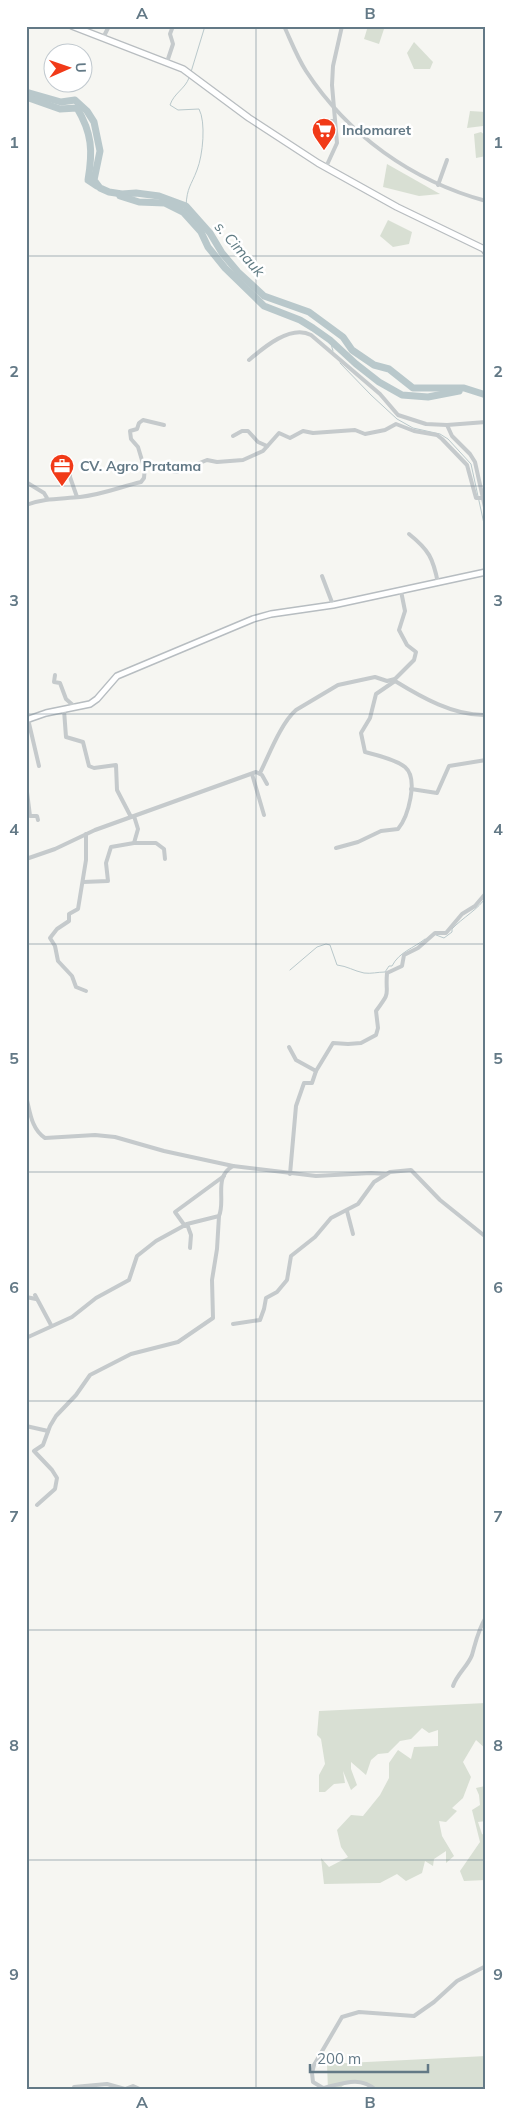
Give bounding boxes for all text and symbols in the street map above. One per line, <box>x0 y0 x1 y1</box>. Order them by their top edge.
text: A <box>136 3 148 23</box>
text: B <box>364 3 376 23</box>
north arrow <box>42 42 92 92</box>
text: U <box>72 62 90 73</box>
supermarket icon: Indomaret <box>311 117 337 151</box>
place label: Indomaret <box>342 121 412 139</box>
text: 1 <box>9 132 19 152</box>
text: 1 <box>493 132 503 152</box>
water label: s. Cimauk <box>211 217 270 282</box>
text: 2 <box>9 361 19 381</box>
text: 2 <box>493 361 503 381</box>
office icon: CV. Agro Pratama <box>49 453 75 487</box>
place label: CV. Agro Pratama <box>80 457 201 475</box>
text: 3 <box>9 590 19 610</box>
text: 3 <box>493 590 503 610</box>
text: 4 <box>9 819 19 839</box>
text: 4 <box>493 819 503 839</box>
text: 5 <box>9 1048 19 1068</box>
text: 5 <box>493 1048 503 1068</box>
text: 6 <box>9 1277 19 1297</box>
text: 6 <box>493 1277 503 1297</box>
text: 7 <box>9 1506 19 1526</box>
text: 7 <box>493 1506 503 1526</box>
text: 8 <box>9 1735 19 1755</box>
text: 8 <box>493 1735 503 1755</box>
text: 9 <box>9 1964 19 1984</box>
text: 9 <box>493 1964 503 1984</box>
scale bar <box>310 2041 427 2073</box>
text: 200 m <box>317 2049 361 2068</box>
text: A <box>136 2092 148 2112</box>
text: B <box>364 2092 376 2112</box>

